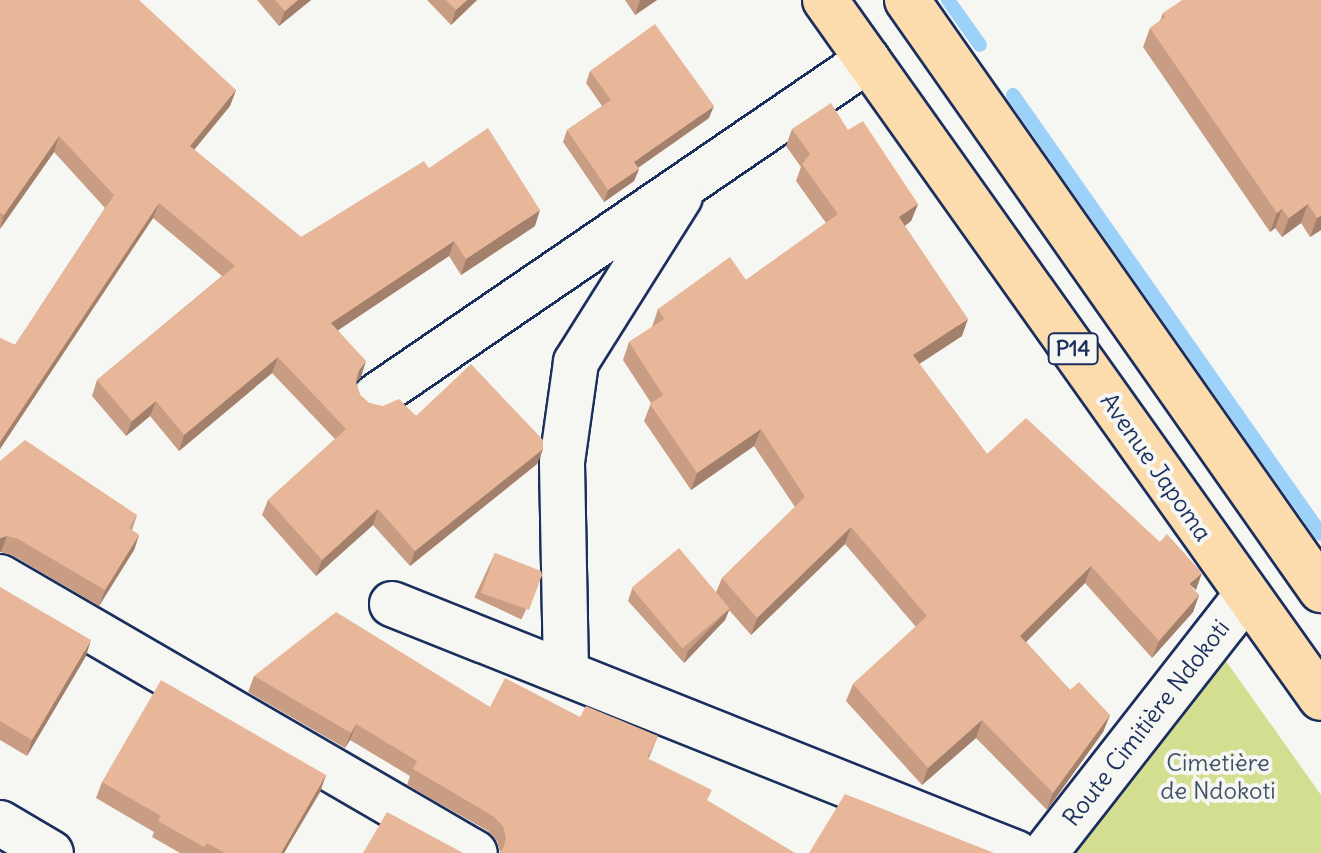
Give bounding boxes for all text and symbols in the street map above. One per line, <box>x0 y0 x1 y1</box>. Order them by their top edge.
road number: P14 <box>1047 331 1099 367</box>
street label: Avenue Japoma <box>1094 388 1218 546</box>
street label: Route Cimitière Ndokoti <box>1057 614 1235 832</box>
park label: Cimetière de Ndokoti <box>1160 749 1276 805</box>

